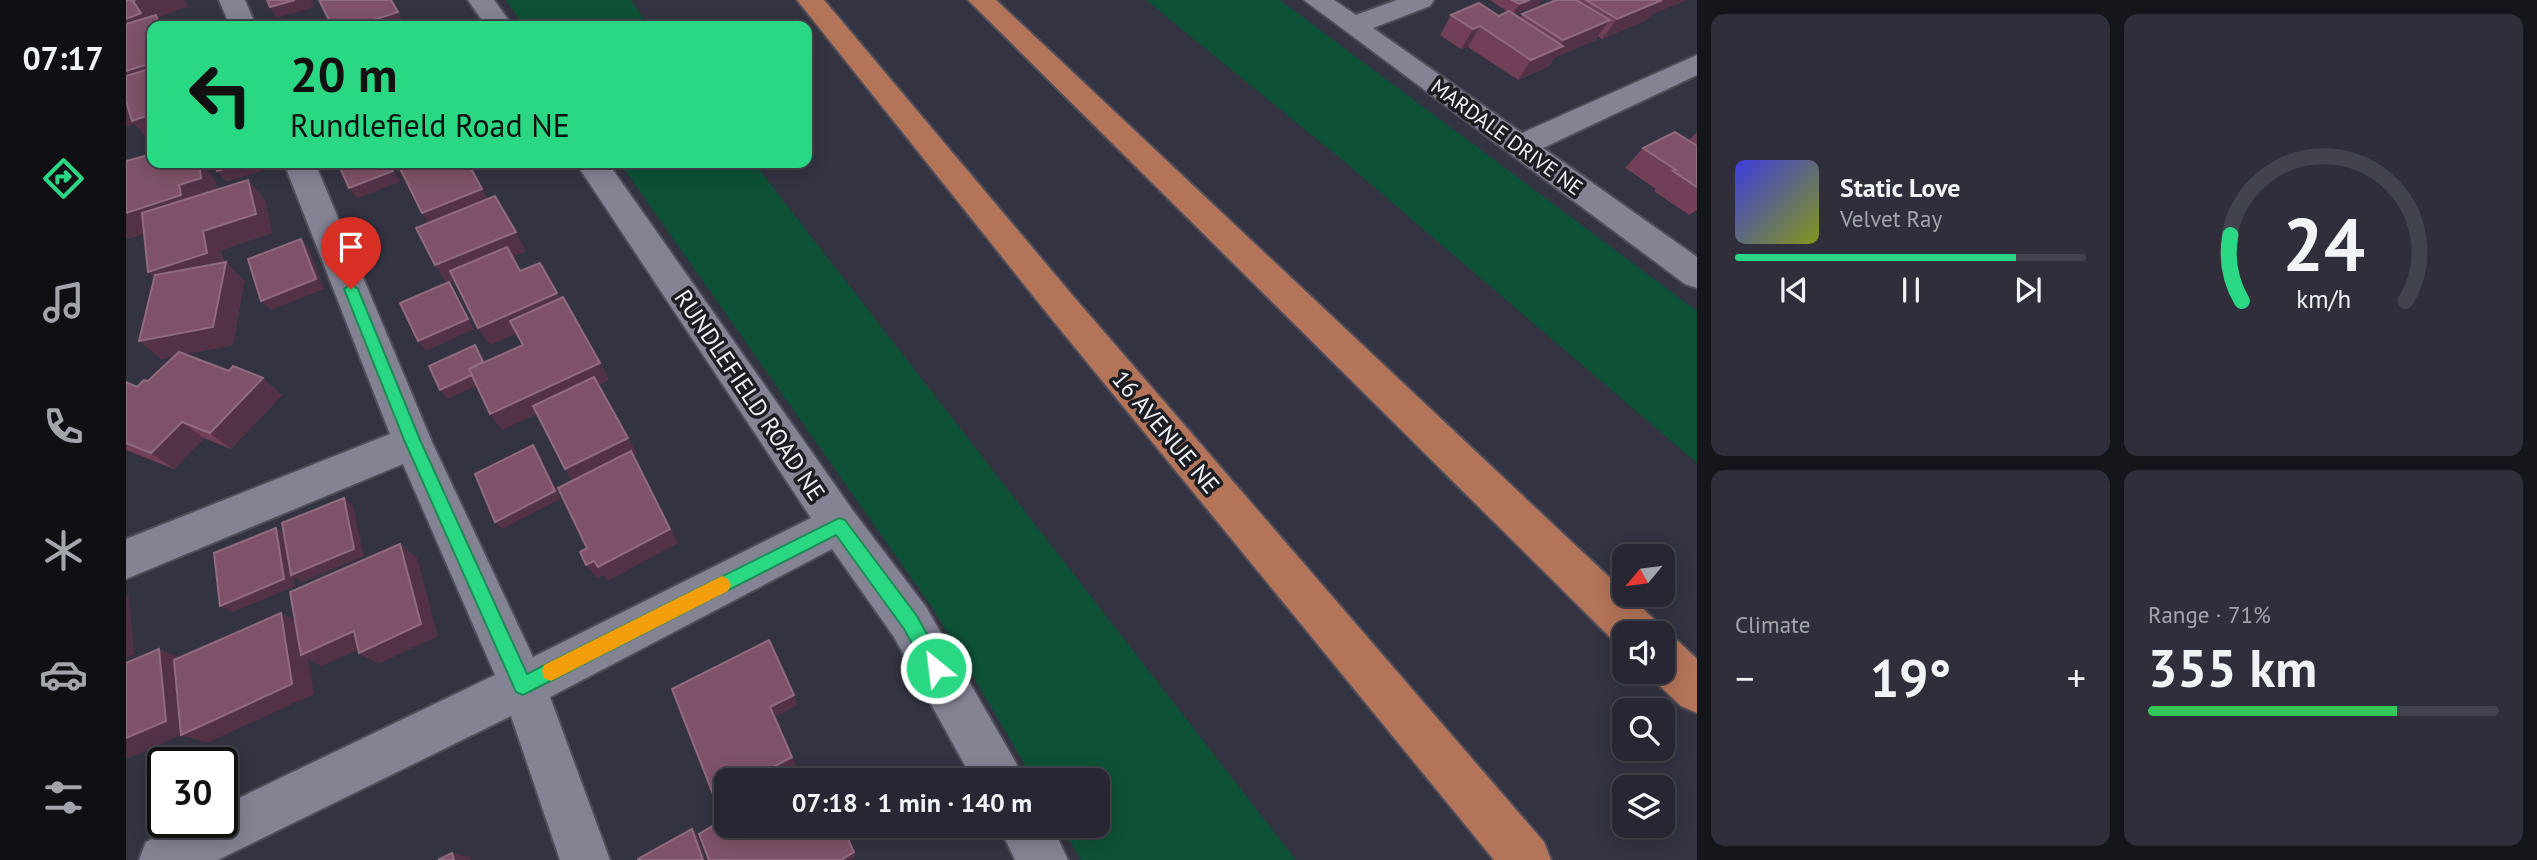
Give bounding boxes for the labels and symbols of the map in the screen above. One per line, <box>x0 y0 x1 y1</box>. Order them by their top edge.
street label: MARDALE DRIVE NE <box>1426 73 1588 201</box>
pin <box>321 217 381 289</box>
street label: RUNDLEFIELD ROAD NE <box>668 284 832 506</box>
street label: 16 AVENUE NE <box>1105 364 1227 500</box>
north arrow <box>1612 544 1675 607</box>
position arrow <box>899 631 973 705</box>
speed limit sign: 30 <box>147 747 238 838</box>

